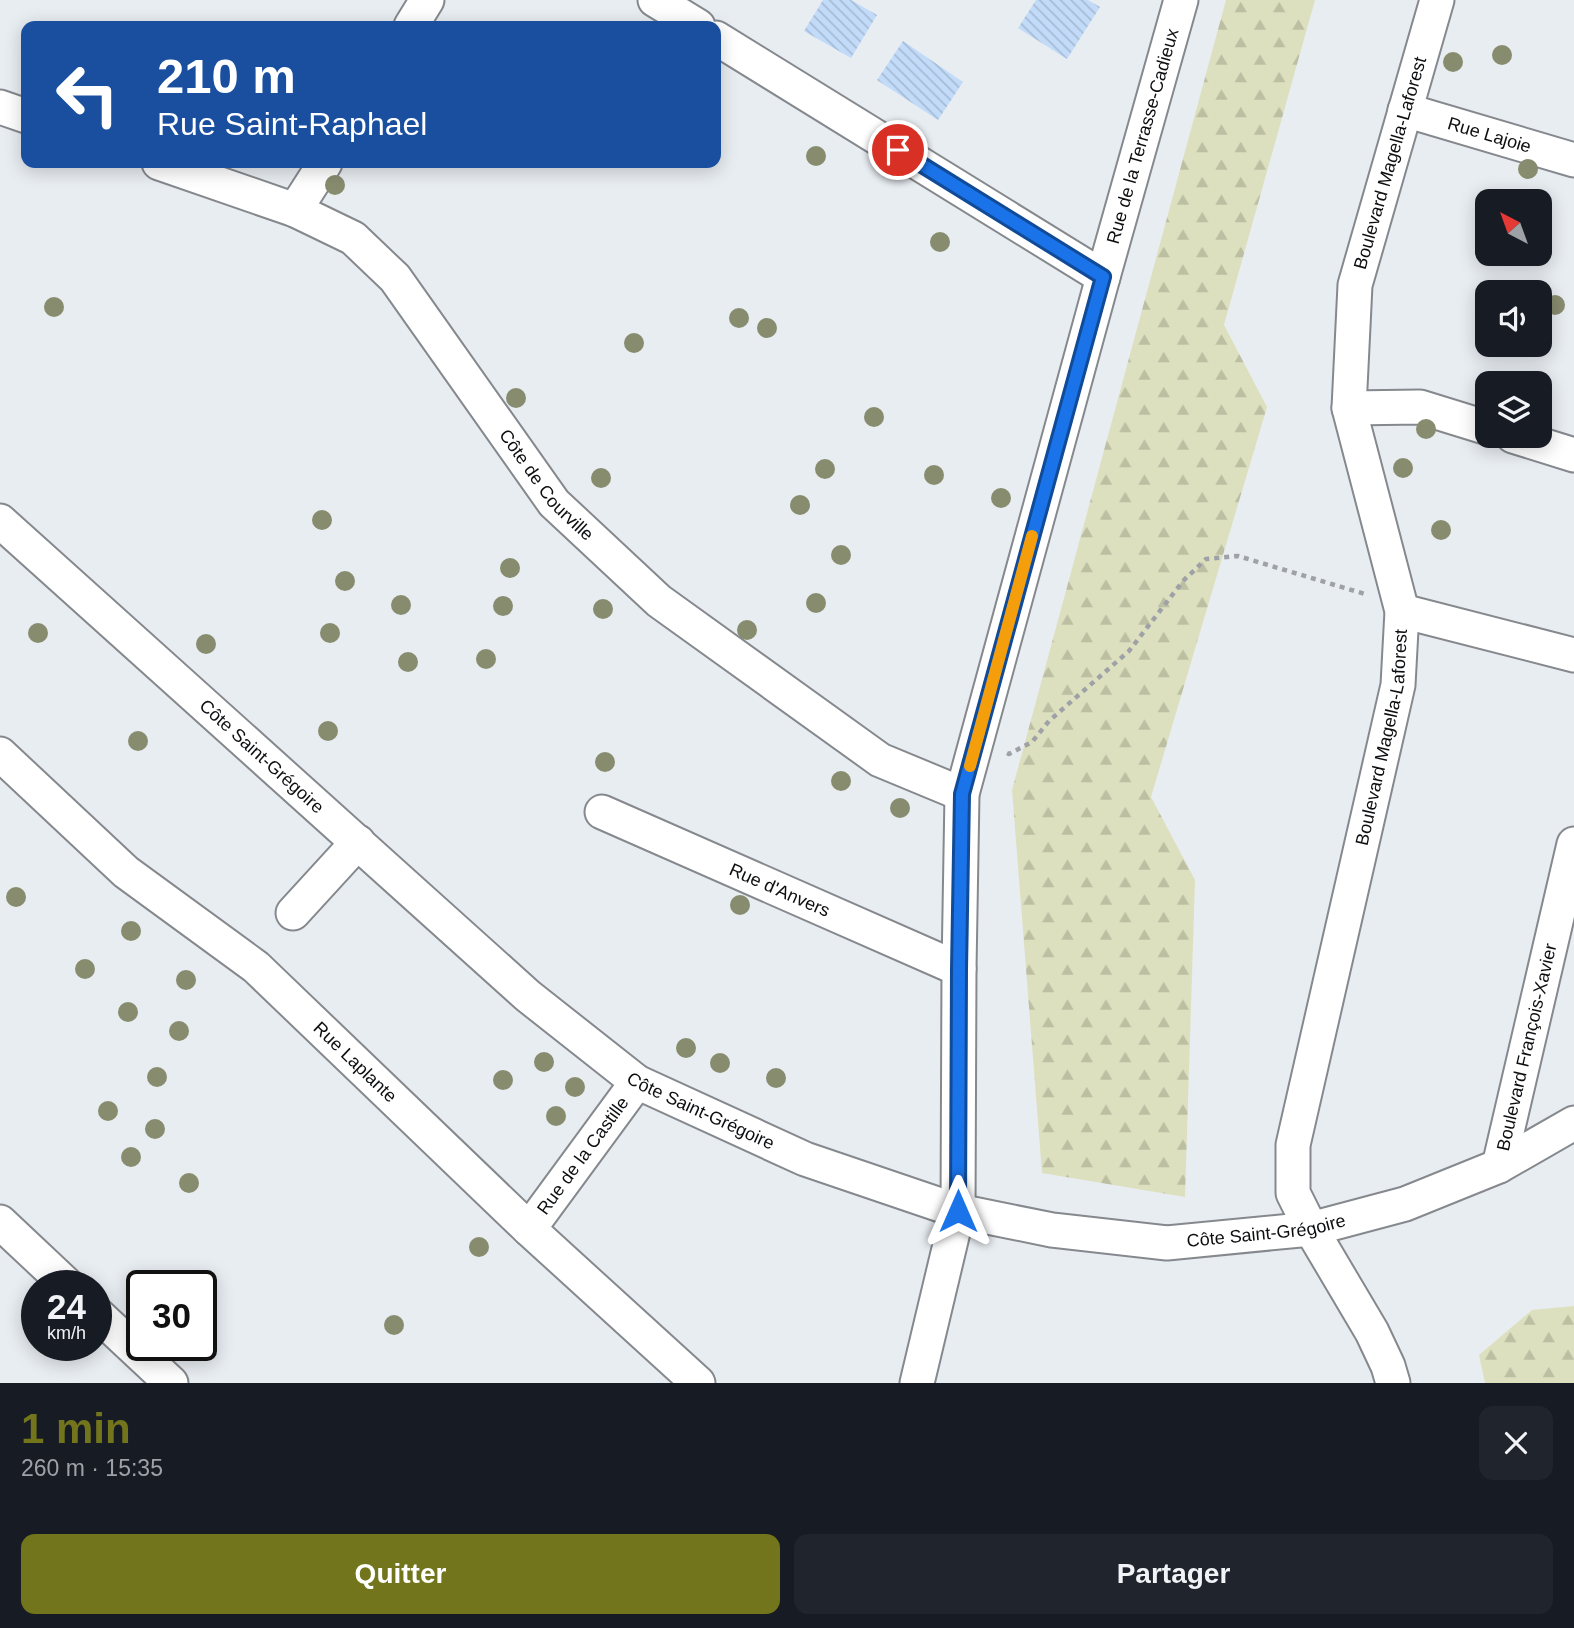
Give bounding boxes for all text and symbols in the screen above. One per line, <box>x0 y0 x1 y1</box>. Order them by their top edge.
street label: Rue de la Terrasse-Cadieux <box>1103 26 1182 246</box>
icon: left <box>42 49 133 140</box>
text: 210 m <box>157 49 296 103</box>
street label: Boulevard Magella-Laforest <box>1350 54 1430 272</box>
text: Rue Saint-Raphael <box>157 106 427 142</box>
street label: Rue Lajoie <box>1445 113 1534 157</box>
pin <box>868 120 928 180</box>
icon: arrive <box>879 131 917 169</box>
north arrow <box>1475 189 1552 266</box>
map controls <box>1475 189 1552 448</box>
button: sound <box>1475 280 1552 357</box>
button: layers <box>1475 371 1552 448</box>
street label: Côte de Courville <box>495 425 598 545</box>
street label: Boulevard Magella-Laforest <box>1352 628 1411 847</box>
street label: Côte Saint-Grégoire <box>195 695 328 817</box>
street label: Rue d'Anvers <box>726 859 833 921</box>
street label: Boulevard François-Xavier <box>1493 942 1560 1153</box>
street label: Rue Laplante <box>310 1018 401 1106</box>
street label: Côte Saint-Grégoire <box>623 1068 778 1154</box>
street label: Rue de la Castille <box>533 1093 633 1218</box>
position arrow <box>921 1174 995 1248</box>
street label: Côte Saint-Grégoire <box>1186 1210 1348 1251</box>
speed limit sign: 30 <box>126 1270 217 1361</box>
text: 24 <box>47 1287 86 1326</box>
text: km/h <box>47 1323 86 1343</box>
text: 1 min <box>21 1405 131 1452</box>
button: close <box>1479 1406 1553 1480</box>
text: 260 m · 15:35 <box>21 1455 163 1481</box>
button: Quitter <box>21 1534 780 1614</box>
button: Partager <box>794 1534 1553 1614</box>

